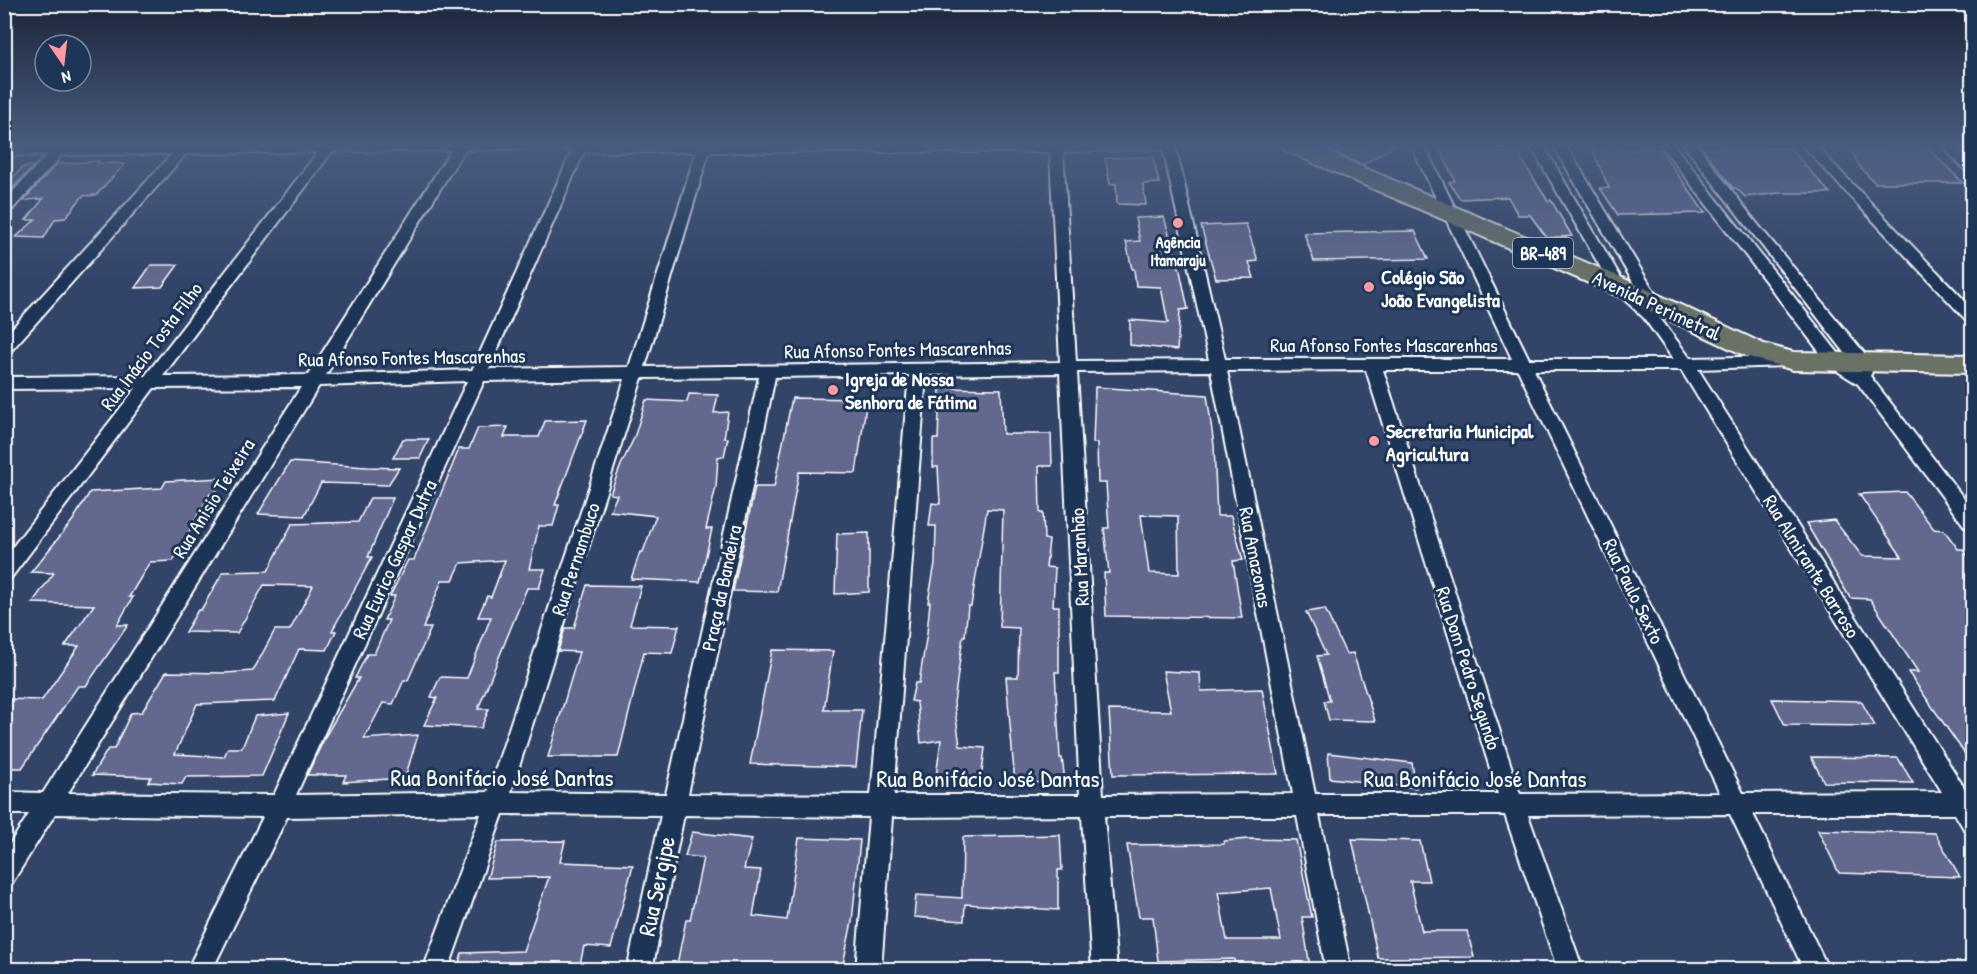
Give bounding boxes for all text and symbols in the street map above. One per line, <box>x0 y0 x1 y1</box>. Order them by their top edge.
north arrow <box>33 33 93 93</box>
text: N <box>59 66 73 89</box>
marker: Agência Itamaraju <box>1171 216 1185 230</box>
place label: Agência Itamaraju <box>1150 231 1206 271</box>
road number: BR-489 <box>1513 238 1573 268</box>
place label: Colégio São João Evangelista <box>1381 263 1500 314</box>
street label: Avenida Perimetral <box>1589 263 1726 347</box>
street label: Rua Inácio Tosta Filho <box>94 276 208 416</box>
marker: Colégio São João Evangelista <box>1362 280 1376 294</box>
street label: Rua Afonso Fontes Mascarenhas <box>1270 331 1498 358</box>
street label: Rua Afonso Fontes Mascarenhas <box>784 334 1012 364</box>
street label: Rua Afonso Fontes Mascarenhas <box>298 342 526 372</box>
place label: Igreja de Nossa Senhora de Fátima <box>845 365 976 415</box>
marker: Igreja de Nossa Senhora de Fátima <box>826 383 840 397</box>
place label: Secretaria Municipal Agricultura <box>1386 417 1534 468</box>
street label: Rua Anisio Teixeira <box>165 433 261 563</box>
marker: Secretaria Municipal Agricultura <box>1367 434 1381 448</box>
street label: Rua Eurico Gaspar Dutra <box>345 475 443 643</box>
street label: Rua Almirante Barroso <box>1757 489 1867 643</box>
street label: Rua Pernambuco <box>544 499 606 619</box>
street label: Rua Amazonas <box>1233 504 1279 610</box>
street label: Rua Maranhão <box>1063 507 1095 607</box>
street label: Praça da Bandeira <box>694 522 748 654</box>
street label: Rua Paulo Sexto <box>1597 534 1671 648</box>
street label: Rua Dom Pedro Segundo <box>1430 583 1508 753</box>
street label: Rua Bonifácio José Dantas <box>391 761 613 793</box>
street label: Rua Bonifácio José Dantas <box>877 762 1099 794</box>
street label: Rua Bonifácio José Dantas <box>1364 762 1586 794</box>
street label: Rua Sergipe <box>630 833 682 939</box>

